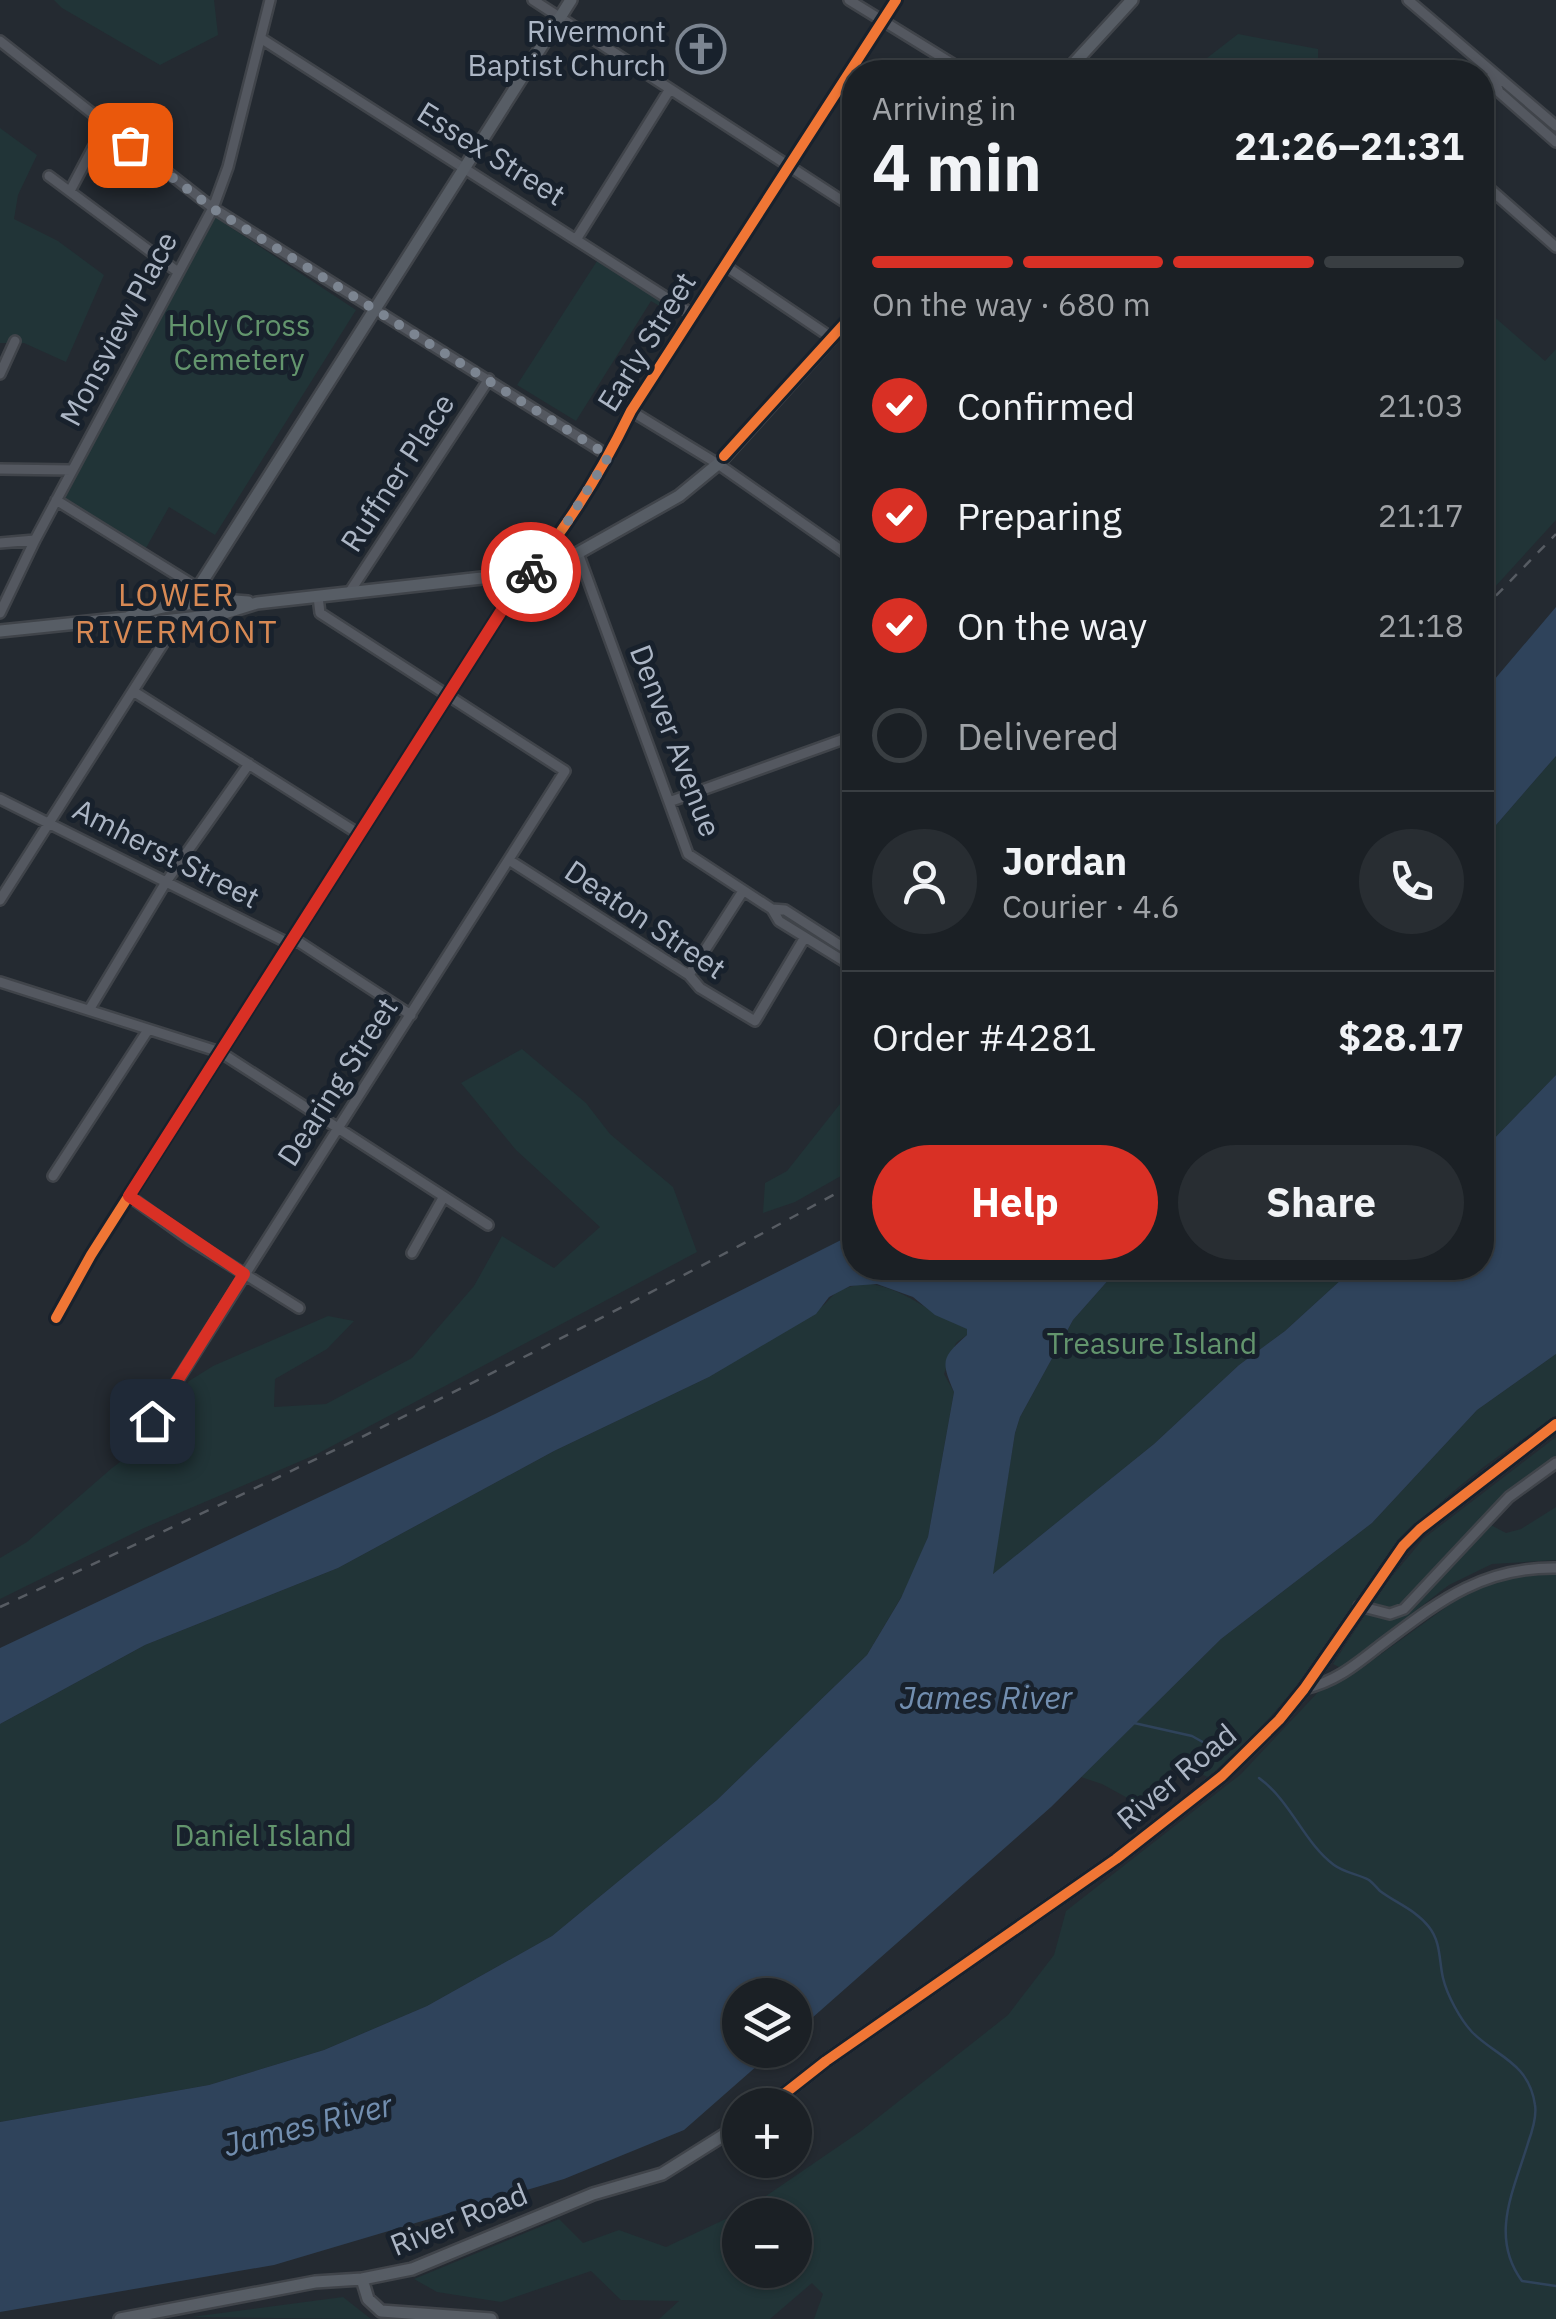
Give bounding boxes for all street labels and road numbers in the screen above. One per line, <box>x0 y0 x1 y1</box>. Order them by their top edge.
street label: Essex Street <box>411 92 573 214</box>
street label: Monsview Place <box>50 224 185 432</box>
street label: Early Street <box>588 264 704 418</box>
street label: Ruffner Place <box>331 386 462 559</box>
street label: Denver Avenue <box>622 639 731 842</box>
street label: Amherst Street <box>67 789 267 916</box>
street label: Deaton Street <box>558 851 734 987</box>
street label: Dearing Street <box>268 989 406 1173</box>
street label: River Road <box>1108 1714 1244 1837</box>
street label: River Road <box>384 2173 533 2264</box>

